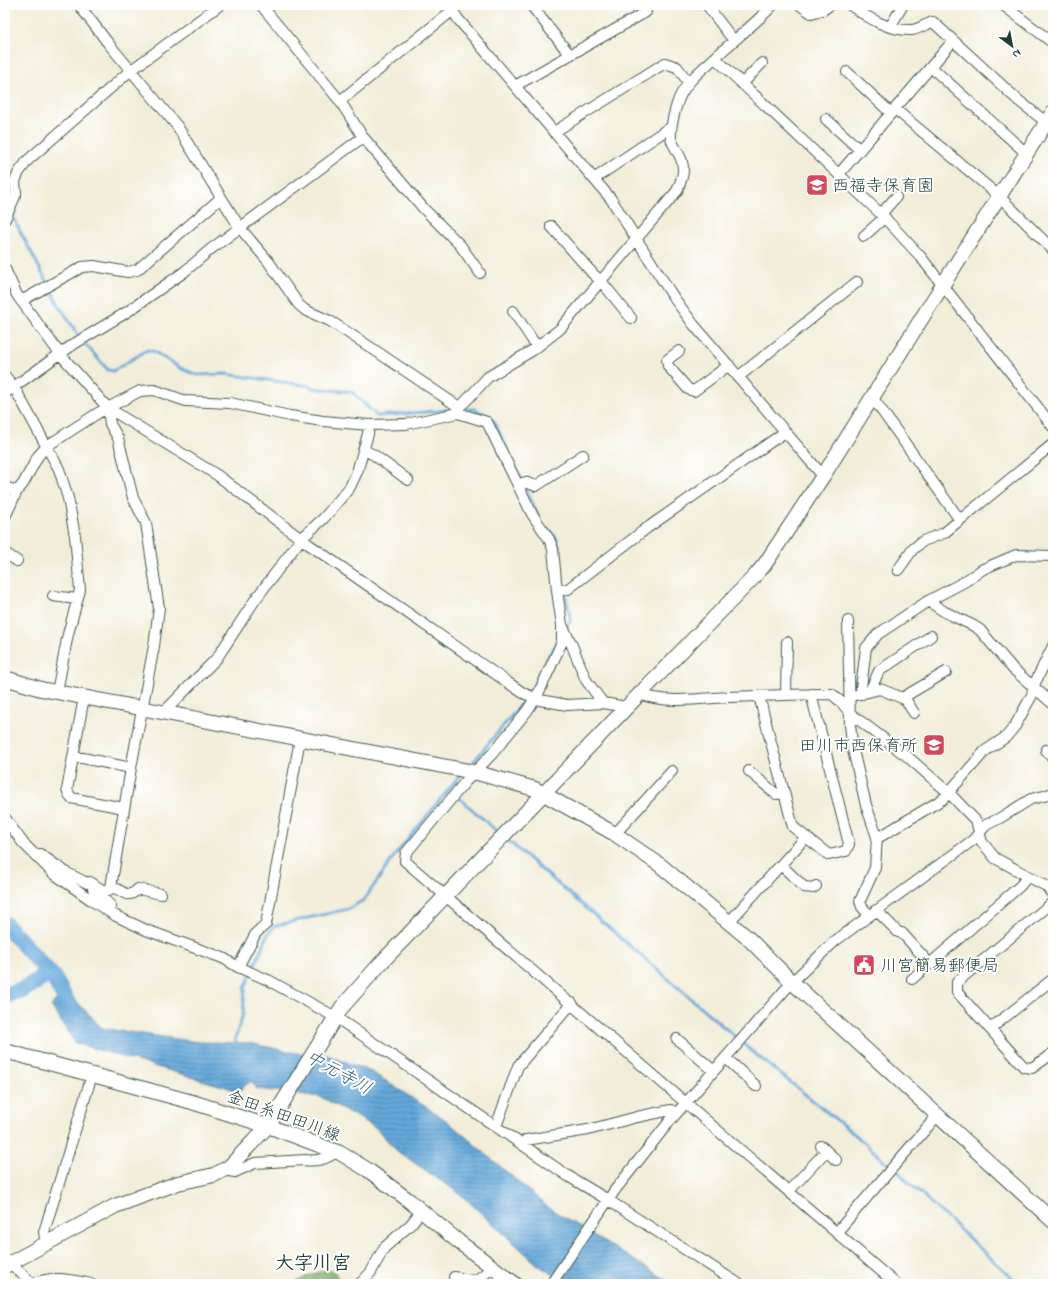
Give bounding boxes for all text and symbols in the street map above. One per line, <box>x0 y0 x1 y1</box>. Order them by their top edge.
north arrow <box>992 26 1032 66</box>
text: N <box>1009 45 1024 62</box>
school or university icon: 西福寺保育園 <box>804 172 830 198</box>
place label: 西福寺保育園 <box>832 174 934 199</box>
school or university icon: 田川市西保育所 <box>921 732 947 758</box>
place label: 田川市西保育所 <box>799 734 918 759</box>
public building icon: 川宮簡易郵便局 <box>851 952 877 978</box>
place label: 川宮簡易郵便局 <box>880 954 999 979</box>
water label: 中元寺川 <box>300 1045 376 1103</box>
street label: 金田糸田田川線 <box>223 1084 344 1149</box>
district label: 大字川宮 <box>275 1251 351 1278</box>

